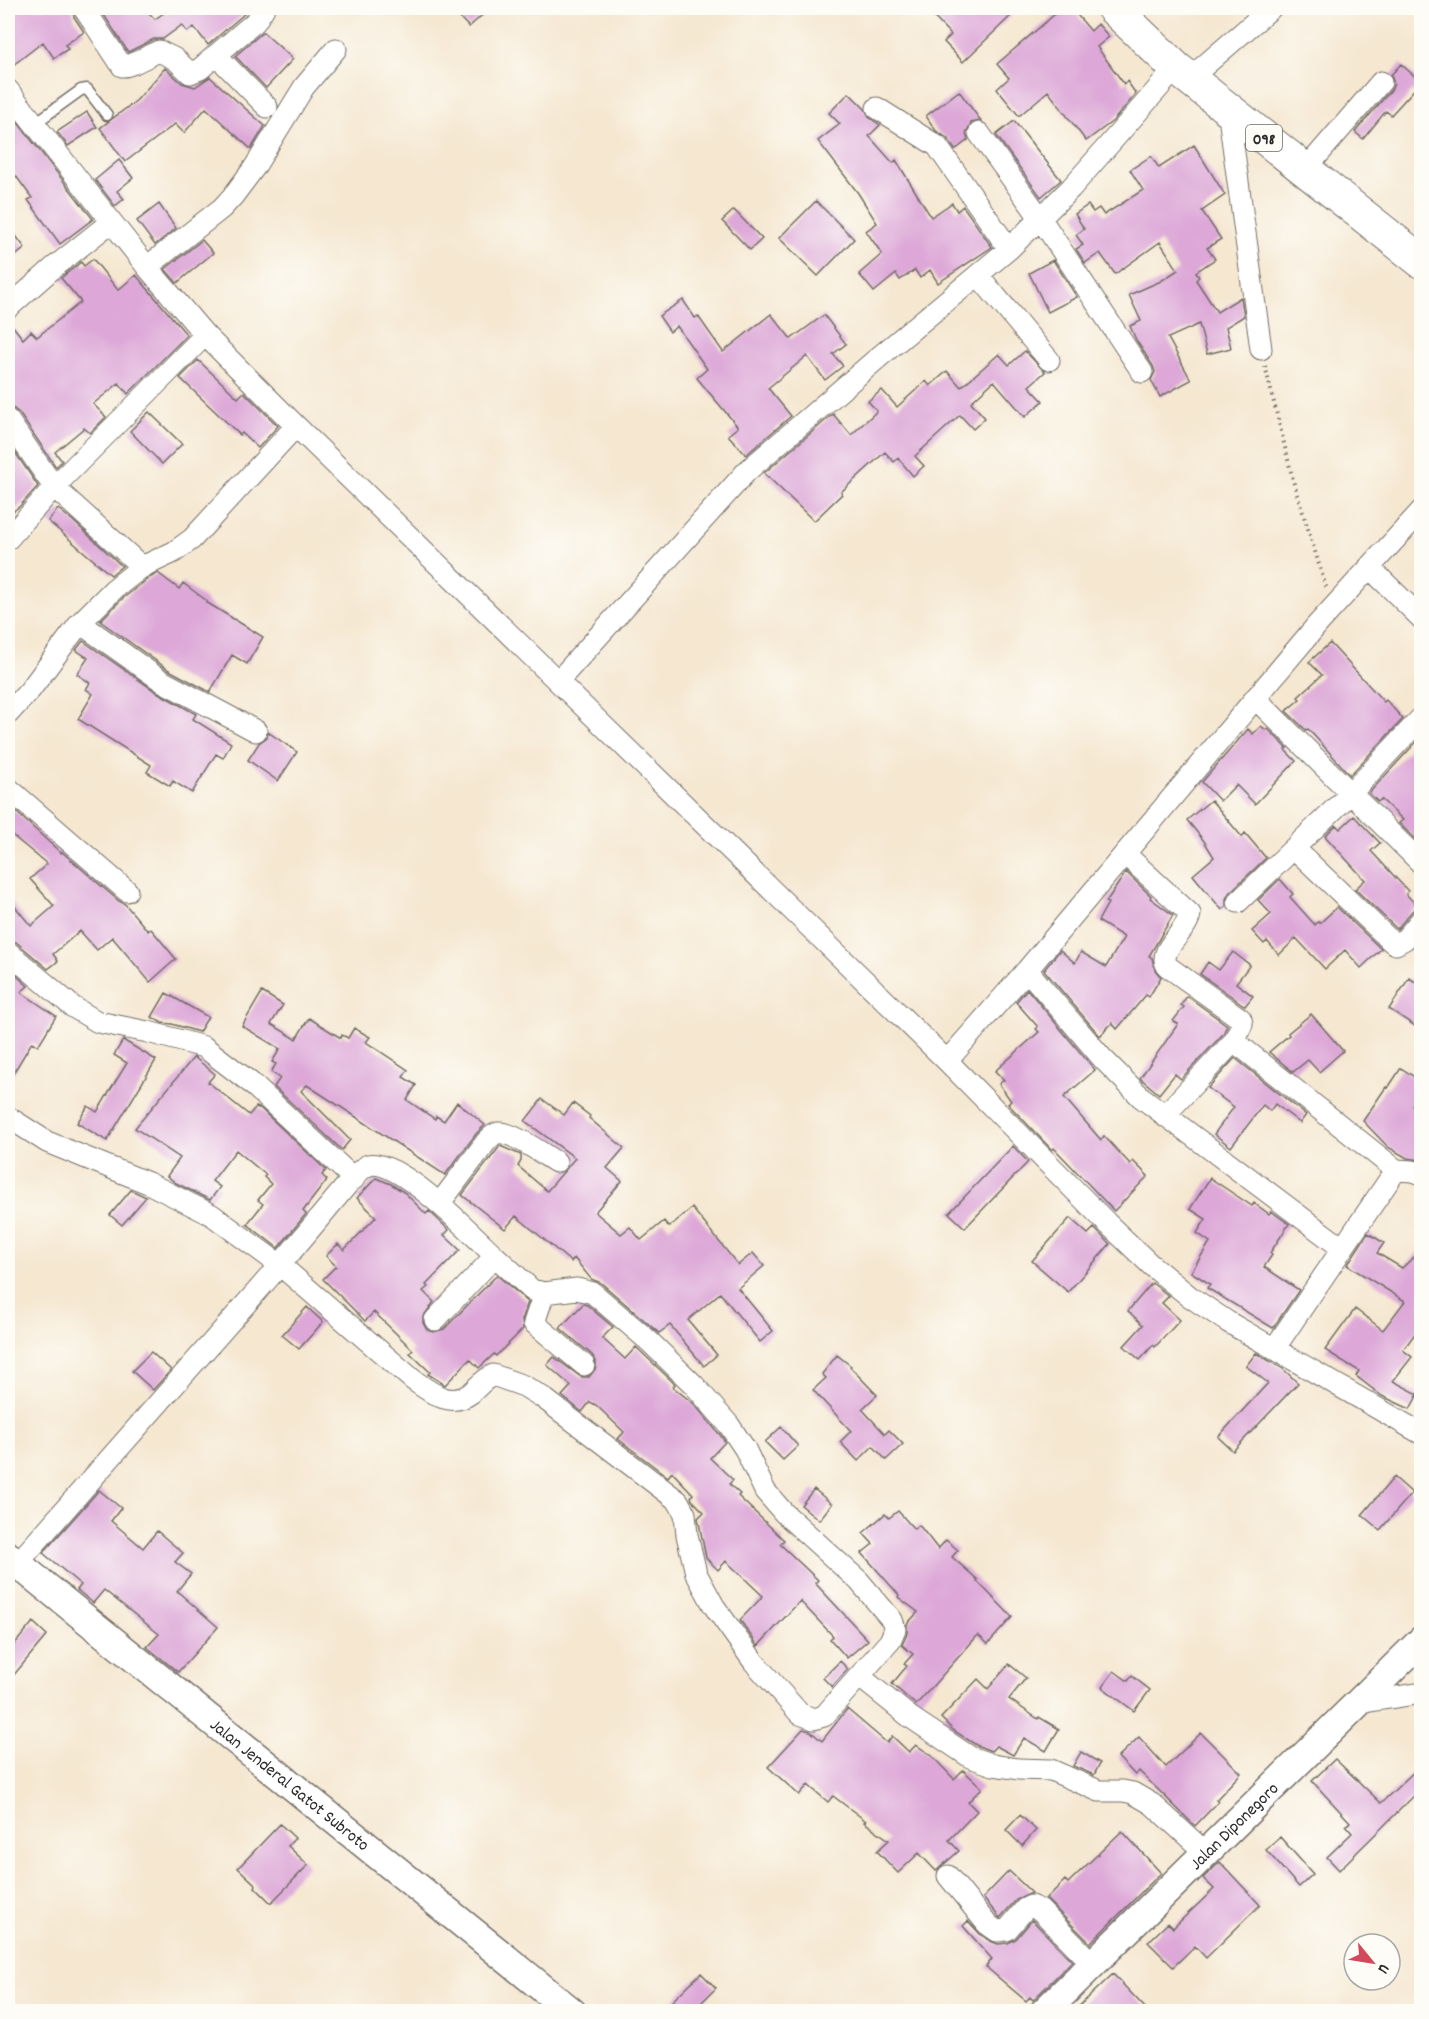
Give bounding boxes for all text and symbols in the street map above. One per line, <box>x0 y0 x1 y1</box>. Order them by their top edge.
road number: 098 <box>1246 125 1282 151</box>
street label: Jalan Jenderal Gatot Subroto <box>204 1714 374 1858</box>
street label: Jalan Diponegoro <box>1185 1778 1285 1877</box>
north arrow <box>1342 1932 1402 1992</box>
text: U <box>1371 1959 1395 1978</box>

